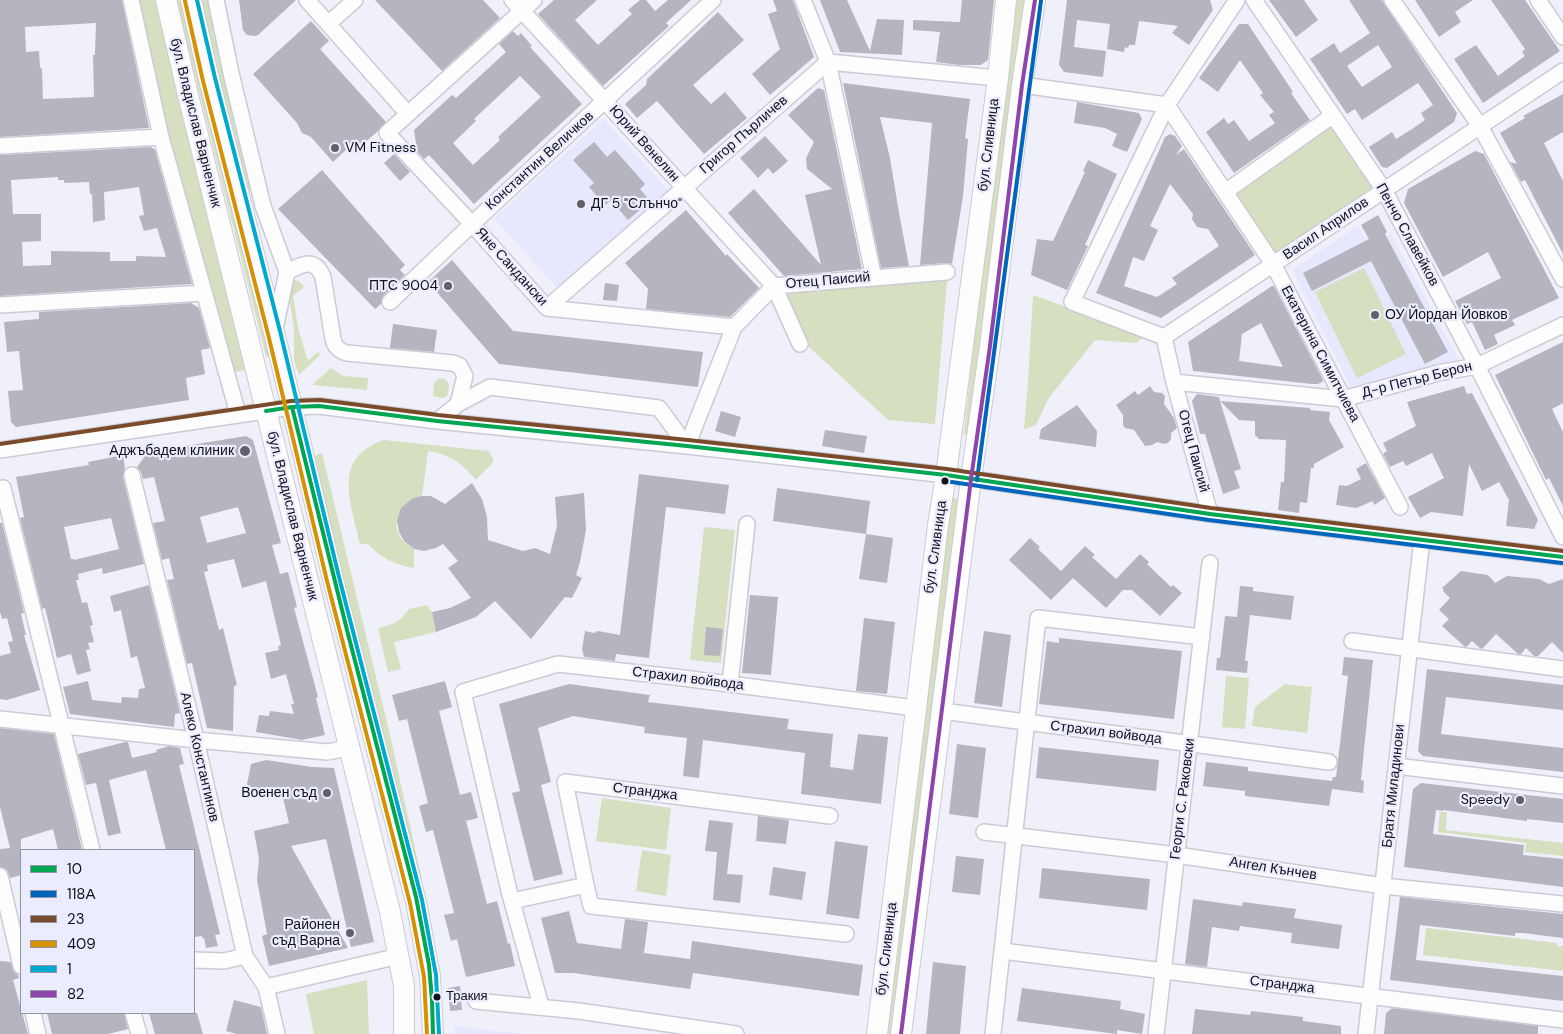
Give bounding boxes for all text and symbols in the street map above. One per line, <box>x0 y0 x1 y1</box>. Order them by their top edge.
street label: бул. Владислав Варненчик <box>166 37 224 209</box>
street label: Григор Пърличев <box>697 92 791 178</box>
street label: бул. Сливница <box>975 97 1003 193</box>
street label: Юрий Венелин <box>605 102 683 186</box>
street label: Константин Величков <box>483 108 597 214</box>
place label: VM Fitness <box>345 140 416 156</box>
marker: VM Fitness <box>329 142 341 154</box>
street label: Пенчо Славейков <box>1372 181 1442 289</box>
street label: Васил Априлов <box>1280 194 1372 264</box>
place label: ДГ 5 "Слънчо" <box>591 196 682 212</box>
marker: ДГ 5 "Слънчо" <box>575 198 587 210</box>
street label: Яне Сандански <box>471 224 551 310</box>
street label: Отец Паисий <box>785 269 871 293</box>
place label: ПТС 9004 <box>369 278 438 294</box>
marker: ПТС 9004 <box>442 280 454 292</box>
street label: Екатерина Симитчиева <box>1277 283 1363 425</box>
place label: ОУ Йордан Йовков <box>1385 307 1508 323</box>
marker: ОУ Йордан Йовков <box>1369 309 1381 321</box>
street label: Д-р Петър Берон <box>1360 358 1474 402</box>
street label: Отец Паисий <box>1174 408 1212 494</box>
street label: бул. Владислав Варненчик <box>263 430 321 602</box>
place label: Аджъбадем клиник <box>109 443 234 459</box>
marker: Аджъбадем клиник <box>238 444 252 458</box>
unlabelled marker <box>940 476 950 486</box>
street label: бул. Сливница <box>921 499 951 595</box>
street label: Страхил войвода <box>631 664 745 694</box>
street label: Алеко Константинов <box>176 690 222 824</box>
street label: Страхил войвода <box>1049 718 1163 748</box>
street label: Братя Миладинови <box>1379 723 1409 849</box>
street label: Георги С. Раковски <box>1167 737 1199 861</box>
street label: Странджа <box>612 780 678 804</box>
place label: Военен съд <box>241 785 317 801</box>
marker: Военен съд <box>321 787 333 799</box>
place label: Speedy <box>1461 792 1510 808</box>
marker: Speedy <box>1514 794 1526 806</box>
legend <box>20 849 195 1014</box>
street label: Ангел Кънчев <box>1228 854 1318 884</box>
text: 10 <box>67 859 82 879</box>
text: 118А <box>67 884 96 904</box>
street label: бул. Сливница <box>873 901 901 997</box>
text: 23 <box>67 909 85 929</box>
place label: Районен съд Варна <box>272 917 340 950</box>
marker: Районен съд Варна <box>344 927 356 939</box>
text: 409 <box>67 934 96 954</box>
text: 1 <box>67 959 72 979</box>
street label: Странджа <box>1249 973 1315 997</box>
text: 82 <box>67 984 85 1004</box>
place label: Тракия <box>446 989 488 1005</box>
marker: Тракия <box>432 992 442 1002</box>

